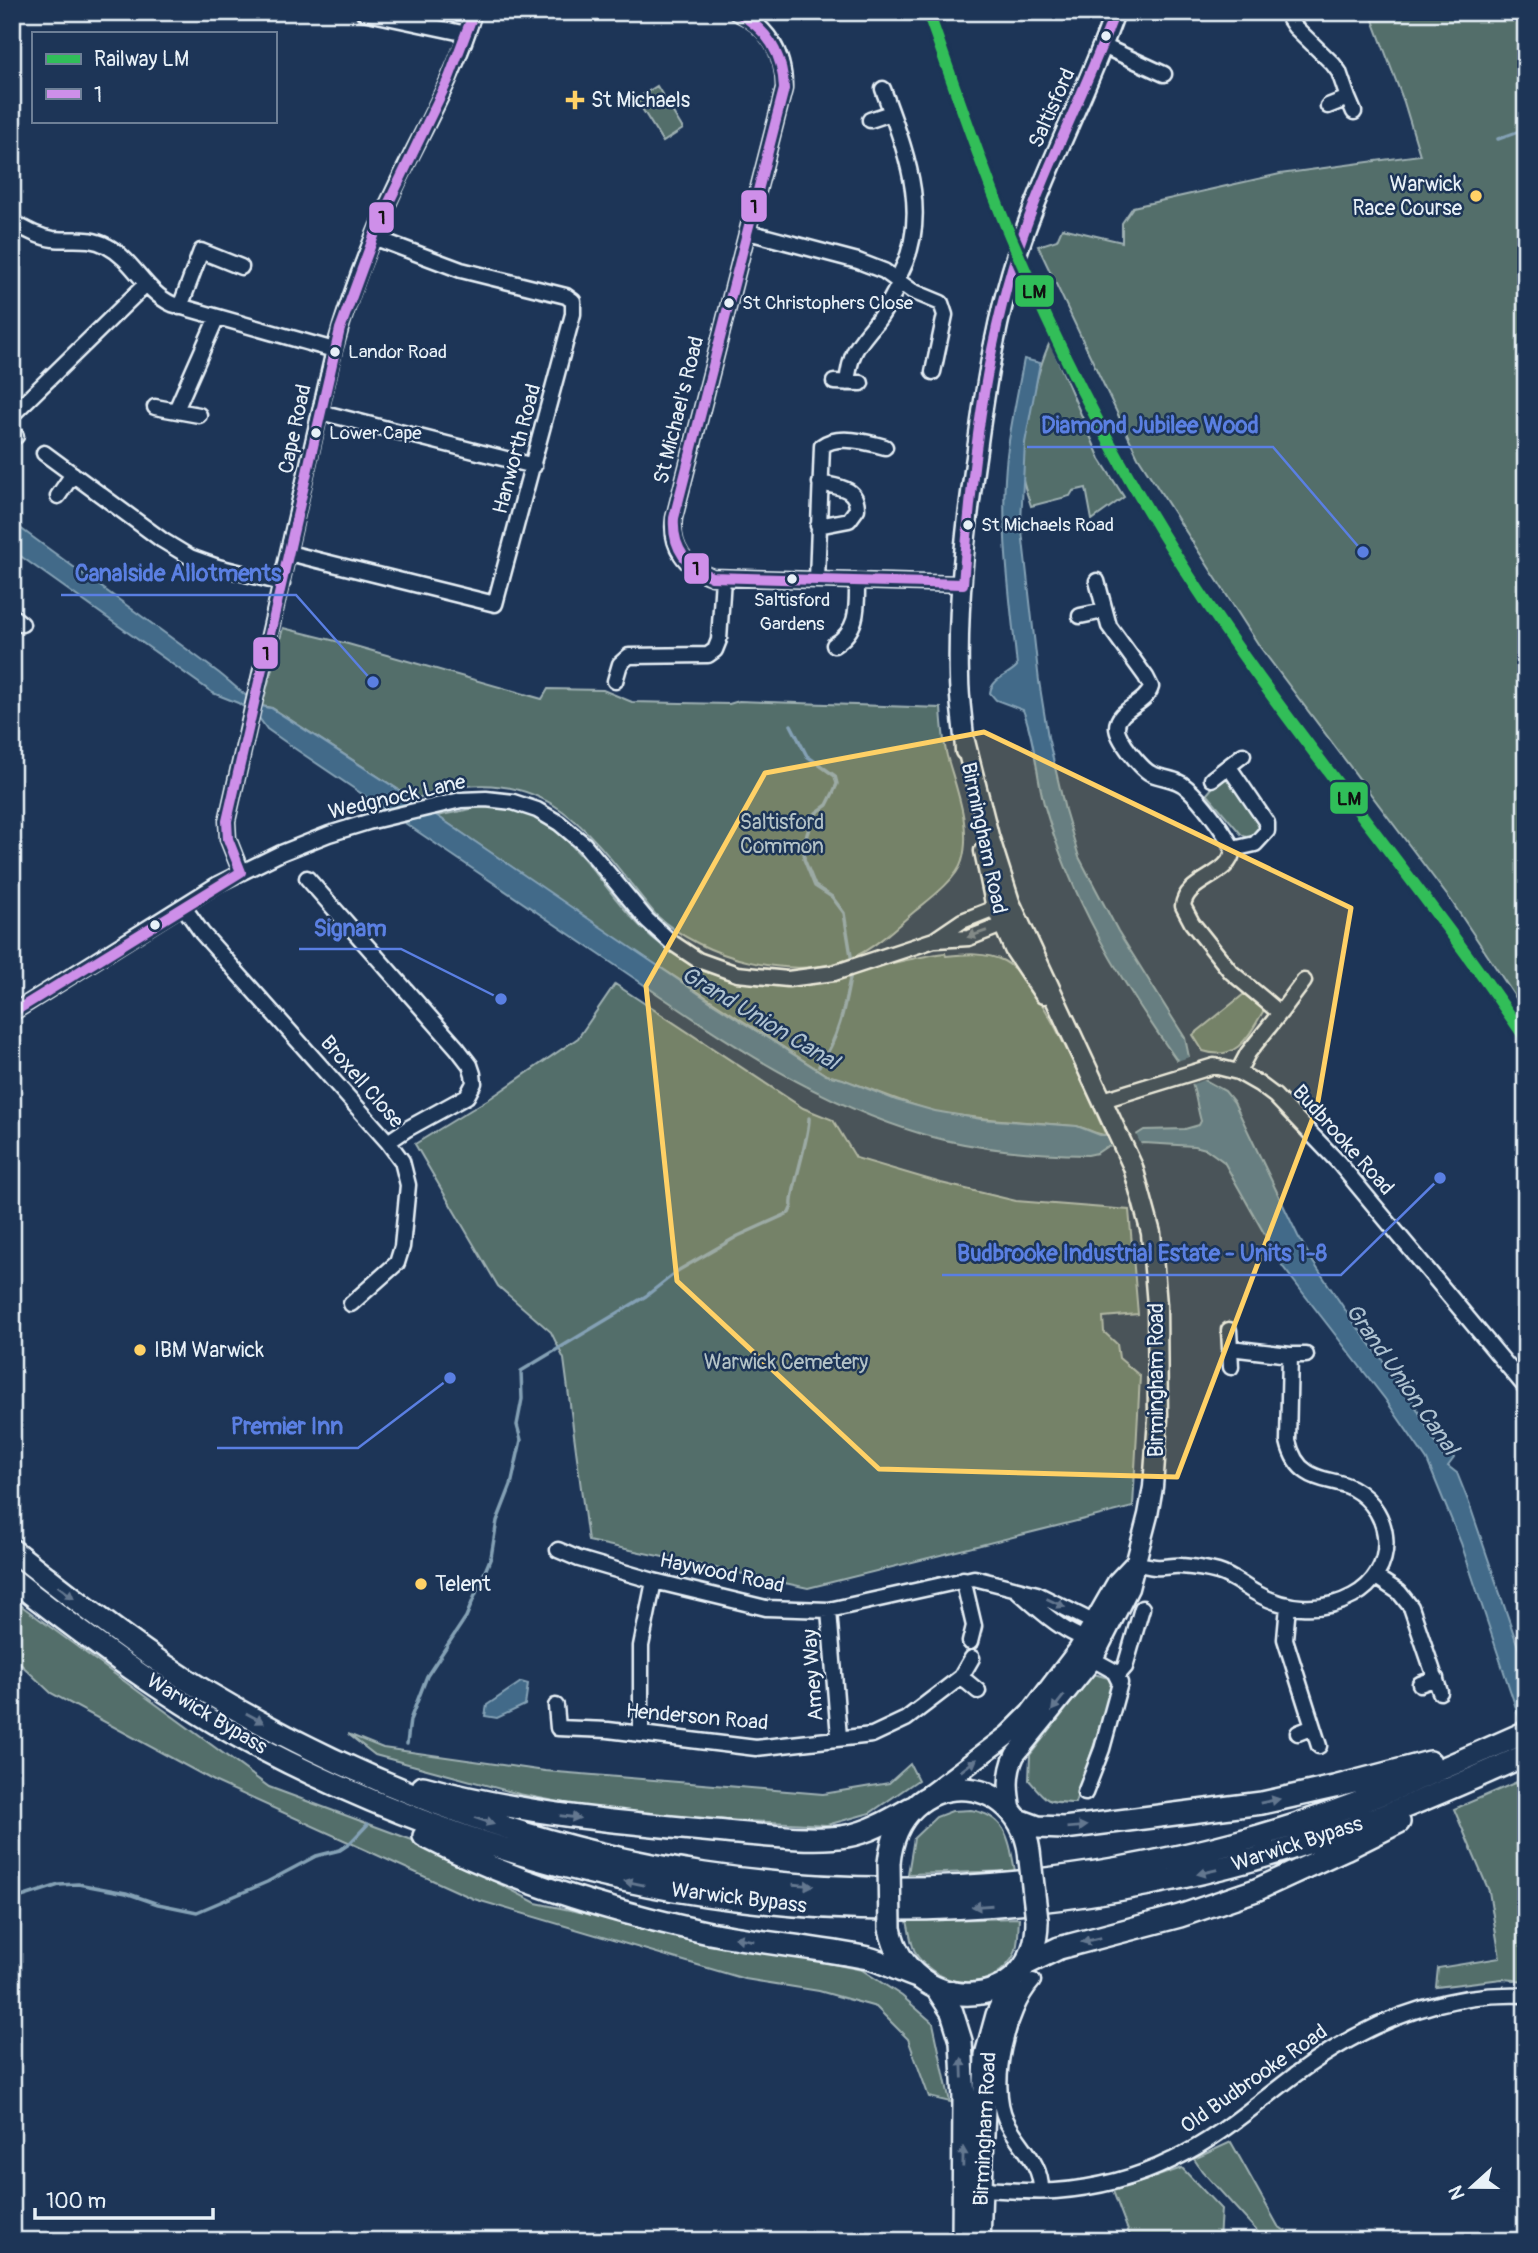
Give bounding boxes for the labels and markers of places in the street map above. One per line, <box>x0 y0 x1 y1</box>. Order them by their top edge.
unlabelled marker <box>1099 29 1113 43</box>
place label: St Michaels <box>591 87 691 114</box>
marker: St Michaels <box>565 90 585 110</box>
place label: Warwick Race Course <box>1352 171 1463 222</box>
marker: Warwick Race Course <box>1468 188 1484 204</box>
place label: St Christophers Close <box>742 291 914 315</box>
marker: St Christophers Close <box>722 296 736 310</box>
place label: Landor Road <box>348 340 447 364</box>
marker: Landor Road <box>328 345 342 359</box>
callout: Diamond Jubilee Wood <box>1027 403 1273 447</box>
place label: Lower Cape <box>329 421 422 445</box>
marker: Lower Cape <box>309 426 323 440</box>
place label: St Michaels Road <box>981 513 1114 537</box>
marker: St Michaels Road <box>961 518 975 532</box>
callout: Canalside Allotments <box>61 551 296 595</box>
marker: Saltisford Gardens <box>785 572 799 586</box>
place label: Saltisford Gardens <box>754 588 830 636</box>
callout: Signam <box>299 905 401 949</box>
unlabelled marker <box>148 918 162 932</box>
callout: Budbrooke Industrial Estate - Units 1-8 <box>942 1231 1341 1275</box>
place label: IBM Warwick <box>154 1337 264 1364</box>
marker: IBM Warwick <box>132 1342 148 1358</box>
callout: Premier Inn <box>217 1404 358 1448</box>
place label: Telent <box>435 1571 491 1598</box>
marker: Telent <box>413 1576 429 1592</box>

